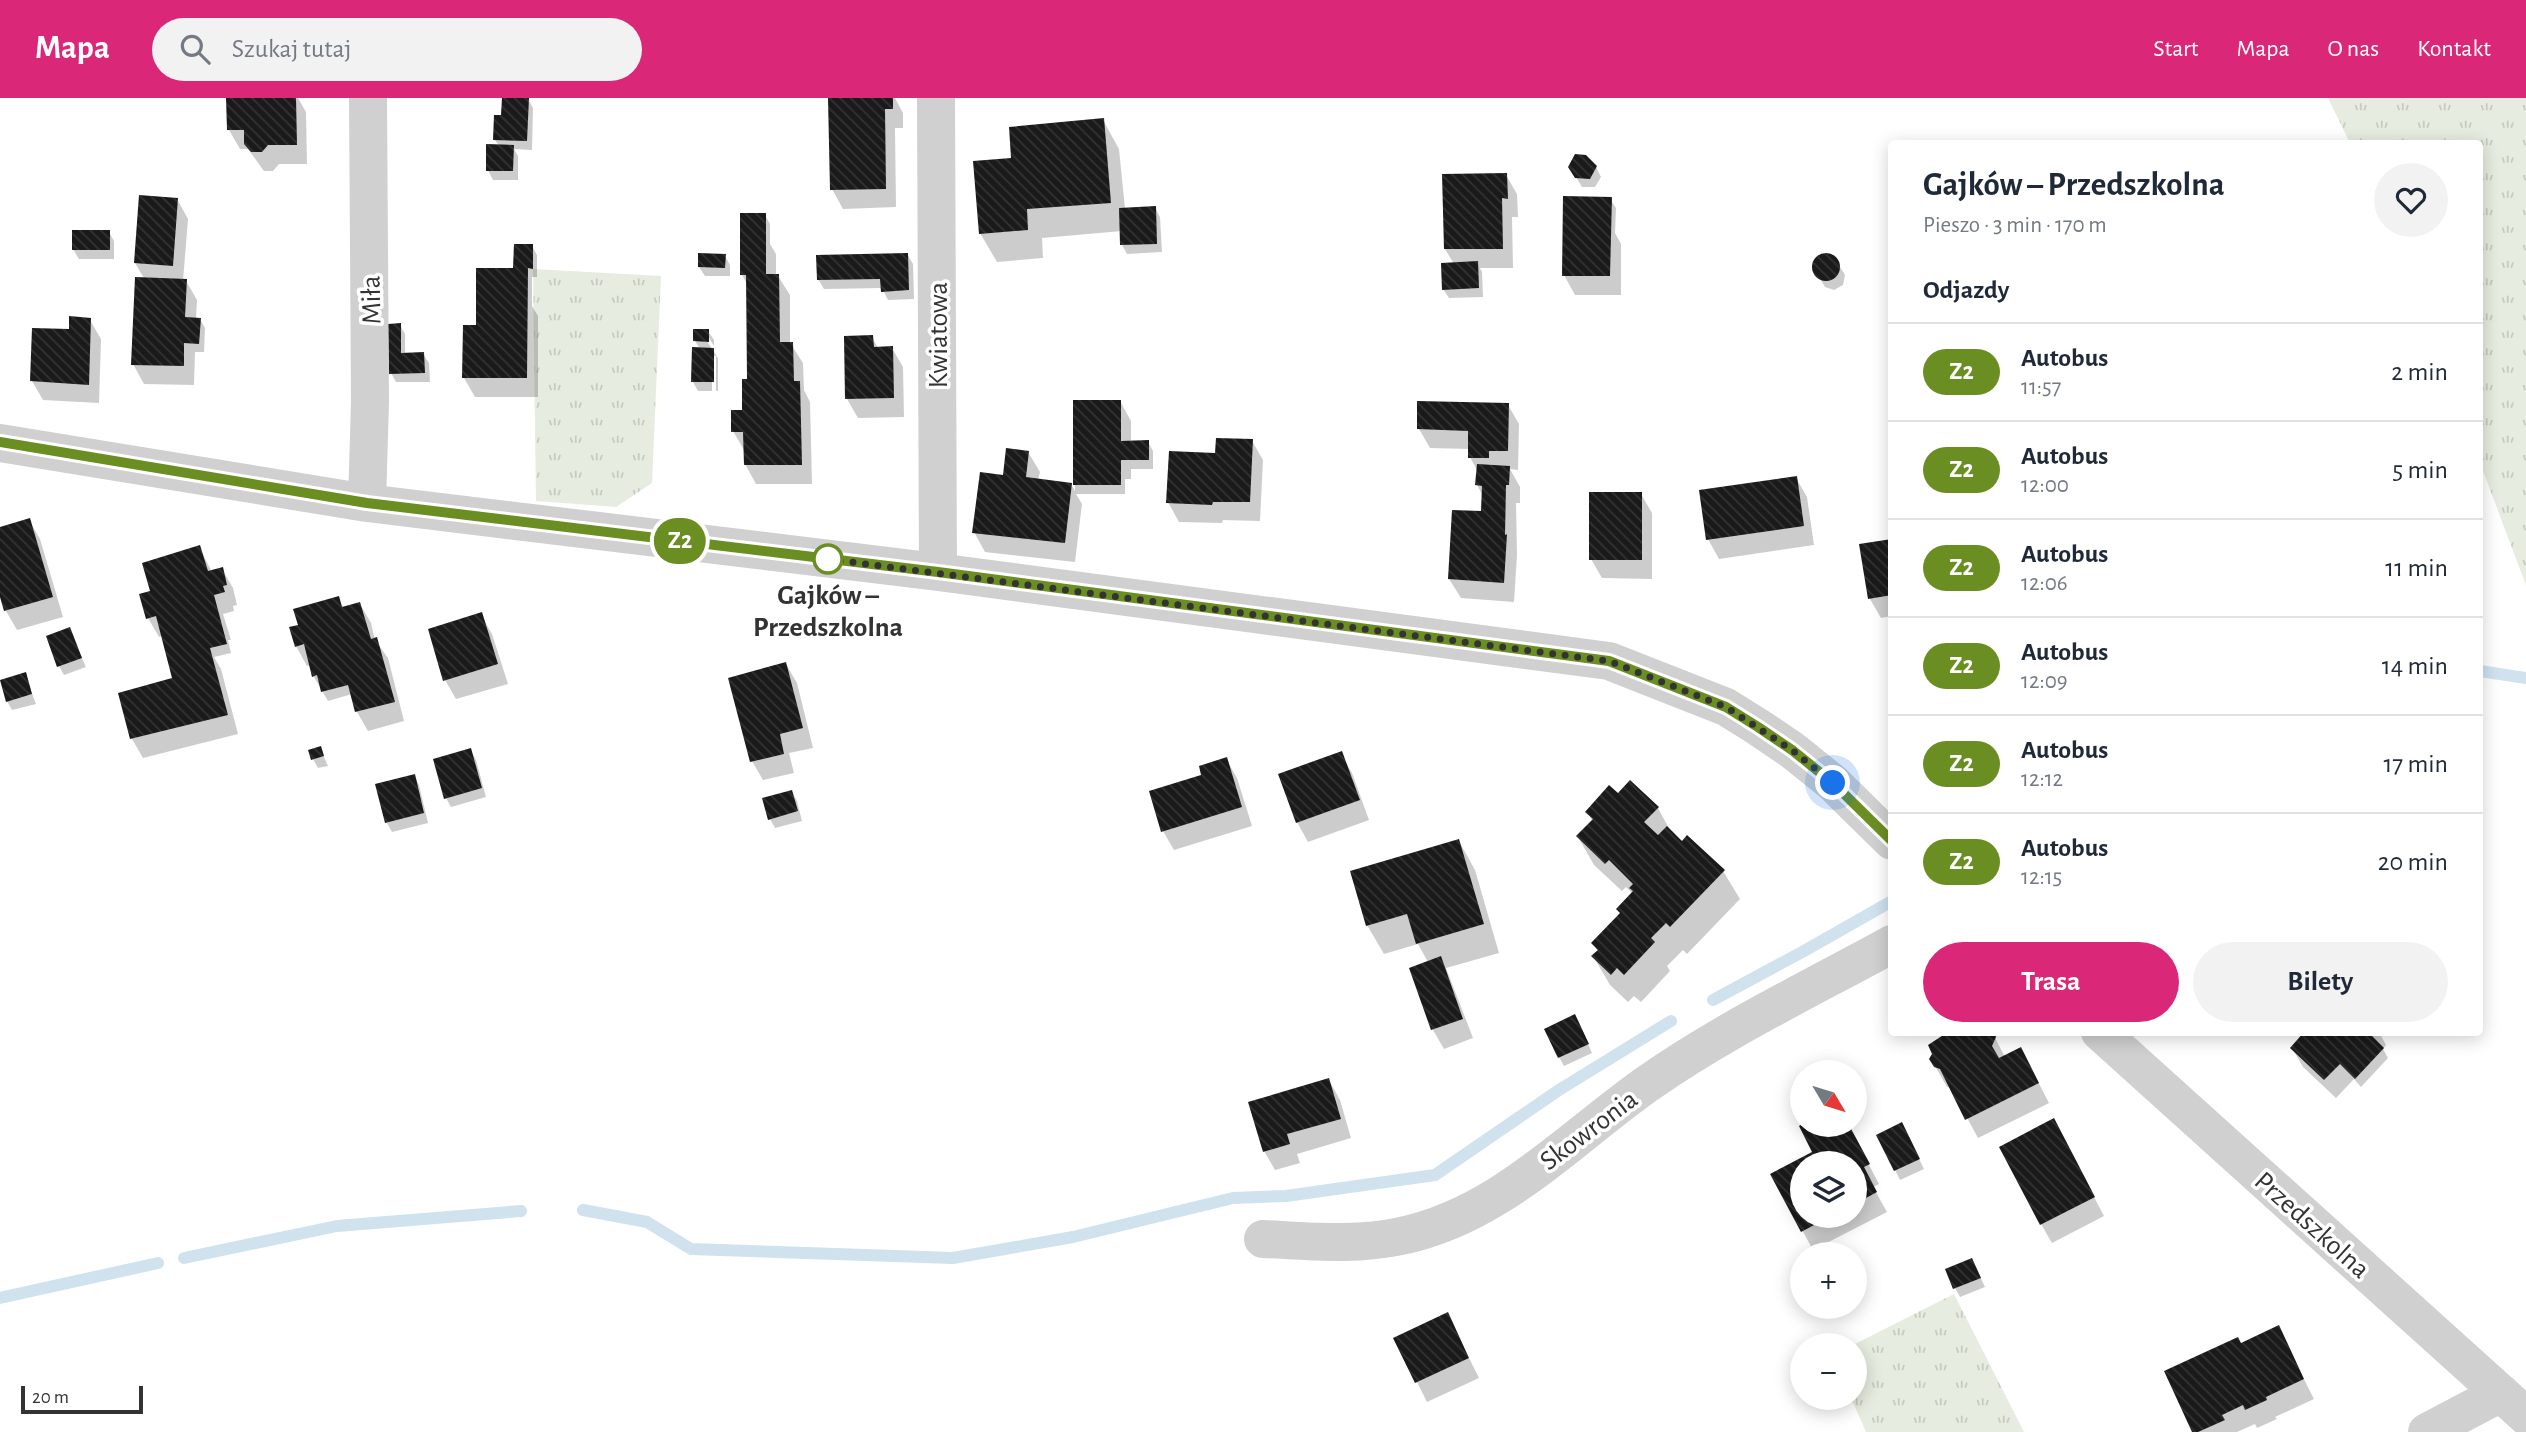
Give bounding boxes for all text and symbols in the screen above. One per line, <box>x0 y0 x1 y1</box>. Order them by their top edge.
search box <box>152 18 642 81</box>
icon: search <box>176 30 214 68</box>
text: Mapa <box>35 32 110 65</box>
text: Szukaj tutaj <box>232 36 351 62</box>
text: Start <box>2153 37 2198 61</box>
text: Mapa <box>2236 37 2290 61</box>
text: O nas <box>2328 37 2379 61</box>
text: Kontakt <box>2417 37 2491 61</box>
button: heart <box>2374 163 2448 237</box>
text: Gajków – Przedszkolna <box>1923 169 2225 202</box>
text: Pieszo · 3 min · 170 m <box>1923 214 2107 237</box>
street label: Miła <box>358 275 386 325</box>
text: Odjazdy <box>1923 277 2009 303</box>
street label: Kwiatowa <box>925 282 953 388</box>
text: Autobus <box>2021 345 2108 371</box>
text: 2 min <box>2391 359 2448 385</box>
text: Z2 <box>1949 360 1974 384</box>
text: 11:57 <box>2021 376 2061 399</box>
text: Autobus <box>2021 443 2108 469</box>
text: 5 min <box>2392 457 2448 483</box>
text: Z2 <box>1949 458 1974 482</box>
text: 12:00 <box>2021 474 2069 497</box>
line badge: Z2 <box>648 518 712 564</box>
text: Z2 <box>668 529 692 553</box>
text: Autobus <box>2021 541 2108 567</box>
marker: Gajków – Przedszkolna <box>813 544 843 574</box>
text: 11 min <box>2385 555 2448 581</box>
text: Z2 <box>1949 556 1974 580</box>
text: 12:06 <box>2021 572 2068 595</box>
place label: Gajków – Przedszkolna <box>753 582 903 642</box>
text: Autobus <box>2021 639 2108 665</box>
text: 14 min <box>2382 653 2448 679</box>
text: Z2 <box>1949 654 1974 678</box>
text: 12:09 <box>2021 670 2068 693</box>
text: Autobus <box>2021 737 2108 763</box>
text: 17 min <box>2383 751 2448 777</box>
text: Z2 <box>1949 752 1974 776</box>
your location <box>1815 765 1850 800</box>
text: 12:12 <box>2021 768 2063 791</box>
text: Autobus <box>2021 835 2108 861</box>
text: 20 min <box>2378 849 2448 875</box>
text: Z2 <box>1949 850 1974 874</box>
text: 12:15 <box>2021 866 2062 889</box>
button: Trasa <box>1923 942 2179 1022</box>
button: Bilety <box>2193 942 2448 1022</box>
north arrow <box>1790 1060 1867 1138</box>
map controls <box>1790 1060 1867 1410</box>
street label: Skowronia <box>1535 1085 1643 1176</box>
button: layers <box>1790 1151 1867 1228</box>
street label: Przedszkolna <box>2249 1167 2375 1284</box>
button: + <box>1790 1242 1867 1319</box>
button: − <box>1790 1333 1867 1410</box>
scale bar <box>21 1383 144 1415</box>
text: 20 m <box>32 1388 69 1407</box>

